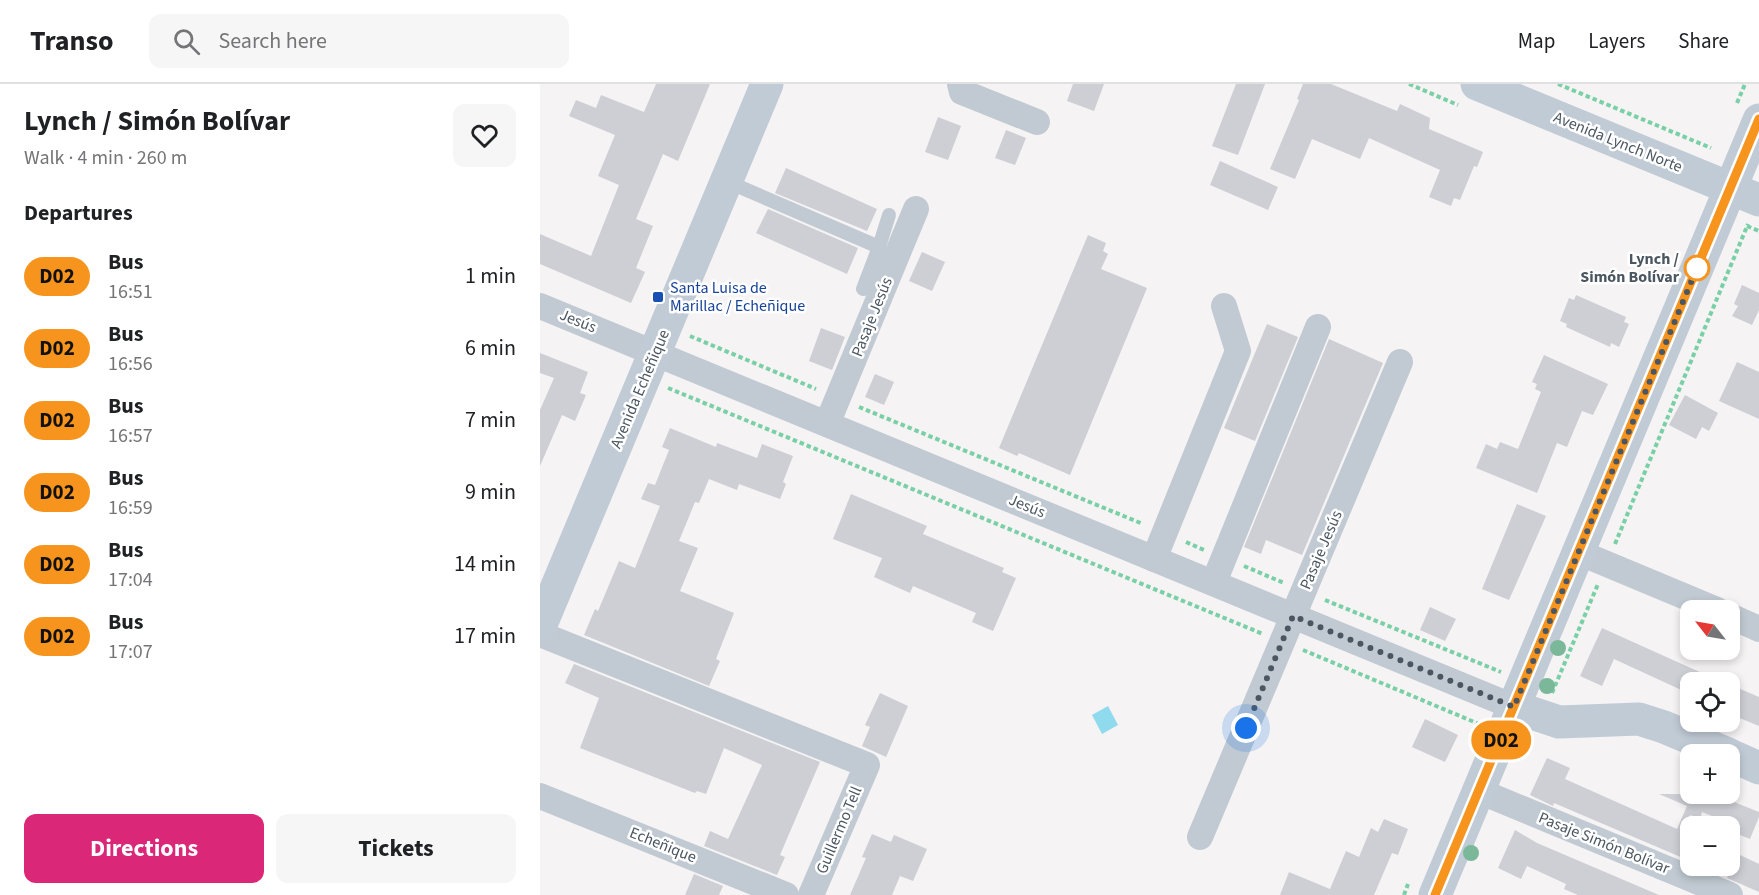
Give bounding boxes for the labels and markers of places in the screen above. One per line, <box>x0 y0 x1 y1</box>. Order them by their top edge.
place label: Lynch / Simón Bolívar <box>1580 248 1680 288</box>
marker: Lynch / Simón Bolívar <box>1684 255 1710 281</box>
place label: Santa Luisa de Marillac / Echeñique <box>670 277 805 317</box>
marker: Santa Luisa de Marillac / Echeñique <box>651 290 665 304</box>

